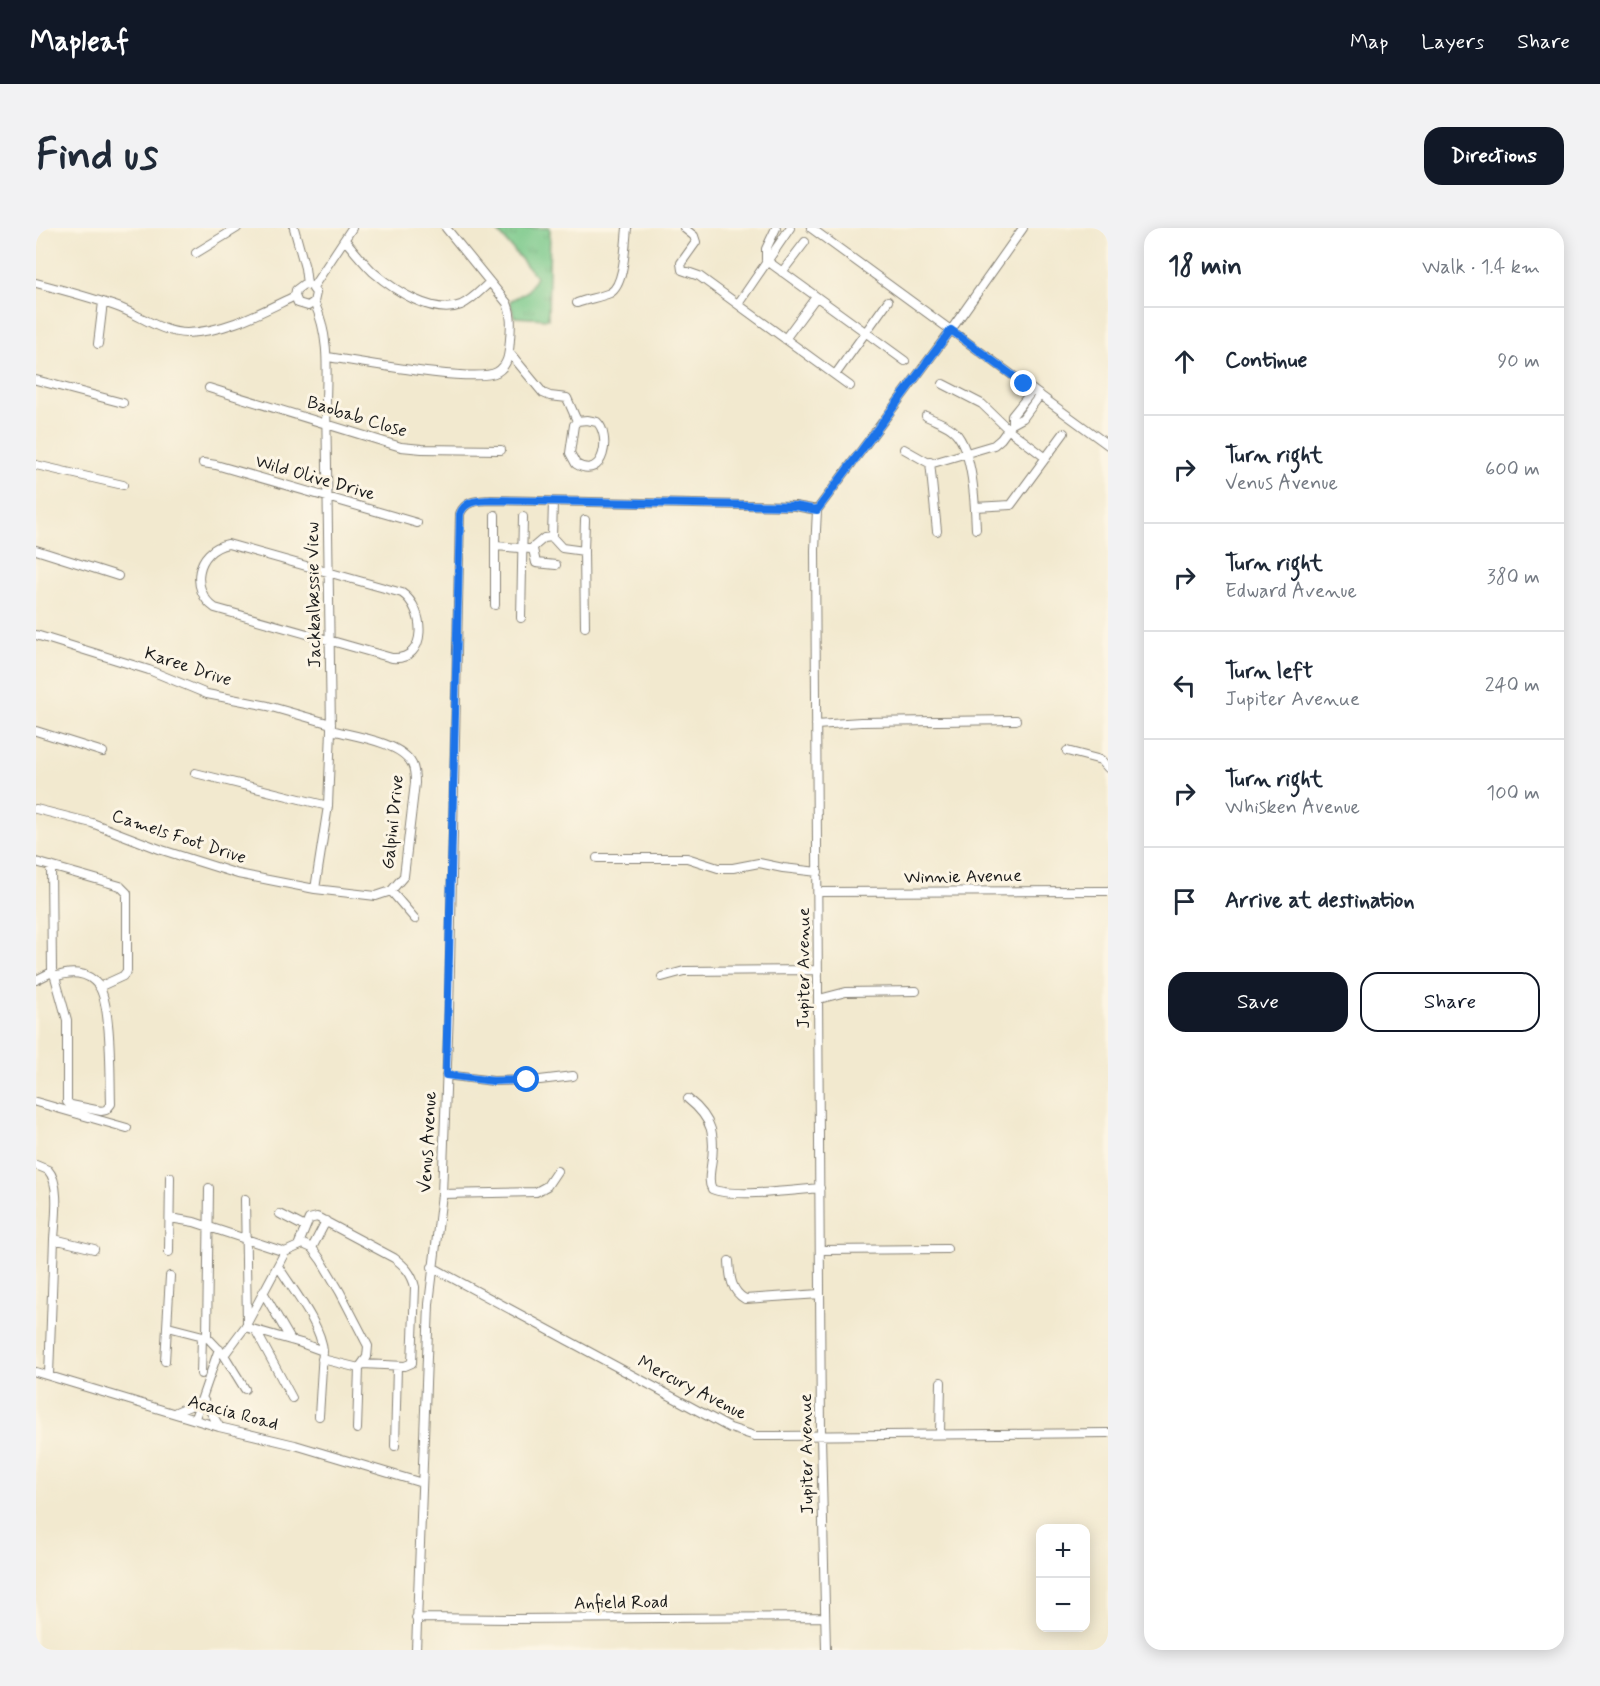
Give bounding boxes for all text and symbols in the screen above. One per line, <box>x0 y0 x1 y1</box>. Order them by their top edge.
text: Mapleaf <box>30 24 129 61</box>
text: Map <box>1350 28 1388 56</box>
text: Layers <box>1421 28 1484 56</box>
text: Share <box>1517 28 1570 56</box>
button: Directions <box>1424 127 1564 185</box>
text: Find us <box>36 129 158 184</box>
text: 18 min <box>1168 250 1242 284</box>
text: Walk · 1.4 km <box>1422 254 1540 281</box>
icon: ahead <box>1168 345 1201 378</box>
text: Continue <box>1225 347 1307 375</box>
text: 90 m <box>1497 348 1540 375</box>
route end <box>1010 370 1036 396</box>
street label: Baobab Close <box>304 390 410 444</box>
text: Turn right <box>1225 442 1323 470</box>
street label: Wild Olive Drive <box>252 449 378 507</box>
icon: right <box>1168 453 1201 486</box>
text: 600 m <box>1485 456 1540 483</box>
text: Venus Avenue <box>1225 470 1338 497</box>
street label: Jackkalbessie View <box>301 522 327 668</box>
text: Turn right <box>1225 550 1323 578</box>
icon: right <box>1168 561 1201 594</box>
text: 380 m <box>1487 564 1540 591</box>
text: Edward Avenue <box>1225 578 1357 605</box>
street label: Karee Drive <box>141 642 235 692</box>
text: Turn left <box>1225 658 1313 686</box>
icon: left <box>1168 669 1201 702</box>
text: 240 m <box>1485 672 1540 699</box>
text: Jupiter Avenue <box>1225 686 1360 713</box>
text: Turn right <box>1225 766 1323 794</box>
street label: Galpini Drive <box>376 774 410 870</box>
icon: right <box>1168 777 1201 810</box>
text: 100 m <box>1486 780 1540 807</box>
text: Whisken Avenue <box>1225 794 1360 821</box>
street label: Camels Foot Drive <box>109 804 249 870</box>
street label: Winnie Avenue <box>904 864 1022 890</box>
icon: arrive <box>1168 885 1201 918</box>
text: Arrive at destination <box>1225 887 1415 915</box>
street label: Jupiter Avenue <box>792 907 816 1029</box>
button: Save <box>1168 972 1348 1032</box>
button: Share <box>1360 972 1540 1032</box>
route start <box>513 1066 539 1092</box>
street label: Venus Avenue <box>413 1091 443 1193</box>
street label: Mercury Avenue <box>633 1350 751 1426</box>
street label: Acacia Road <box>185 1389 281 1437</box>
street label: Jupiter Avenue <box>794 1393 820 1515</box>
map controls <box>1036 1524 1090 1632</box>
button: + <box>1036 1524 1090 1578</box>
button: − <box>1036 1578 1090 1632</box>
street label: Anfield Road <box>574 1590 668 1616</box>

